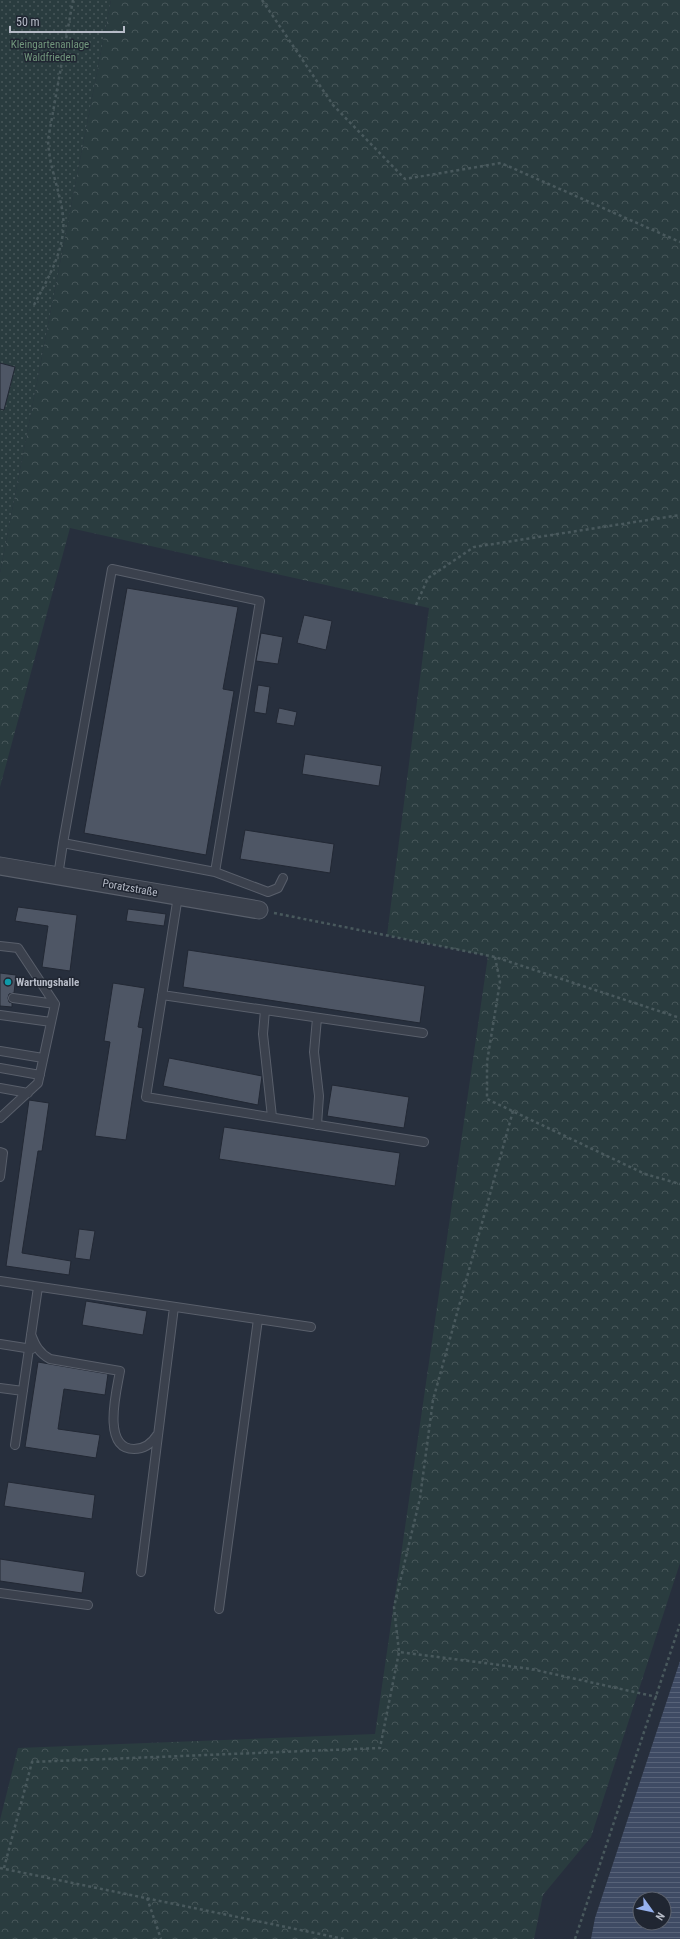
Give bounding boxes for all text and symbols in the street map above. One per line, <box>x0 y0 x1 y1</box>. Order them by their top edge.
scale bar <box>10 8 124 34</box>
text: 50 m <box>16 15 40 29</box>
park label: Kleingartenanlage Waldfrieden <box>11 38 89 64</box>
street label: Poratzstraße <box>101 877 159 899</box>
place label: Wartungshalle <box>16 976 79 989</box>
marker: Wartungshalle <box>3 977 13 987</box>
north arrow <box>632 1891 672 1931</box>
text: N <box>653 1910 667 1923</box>

